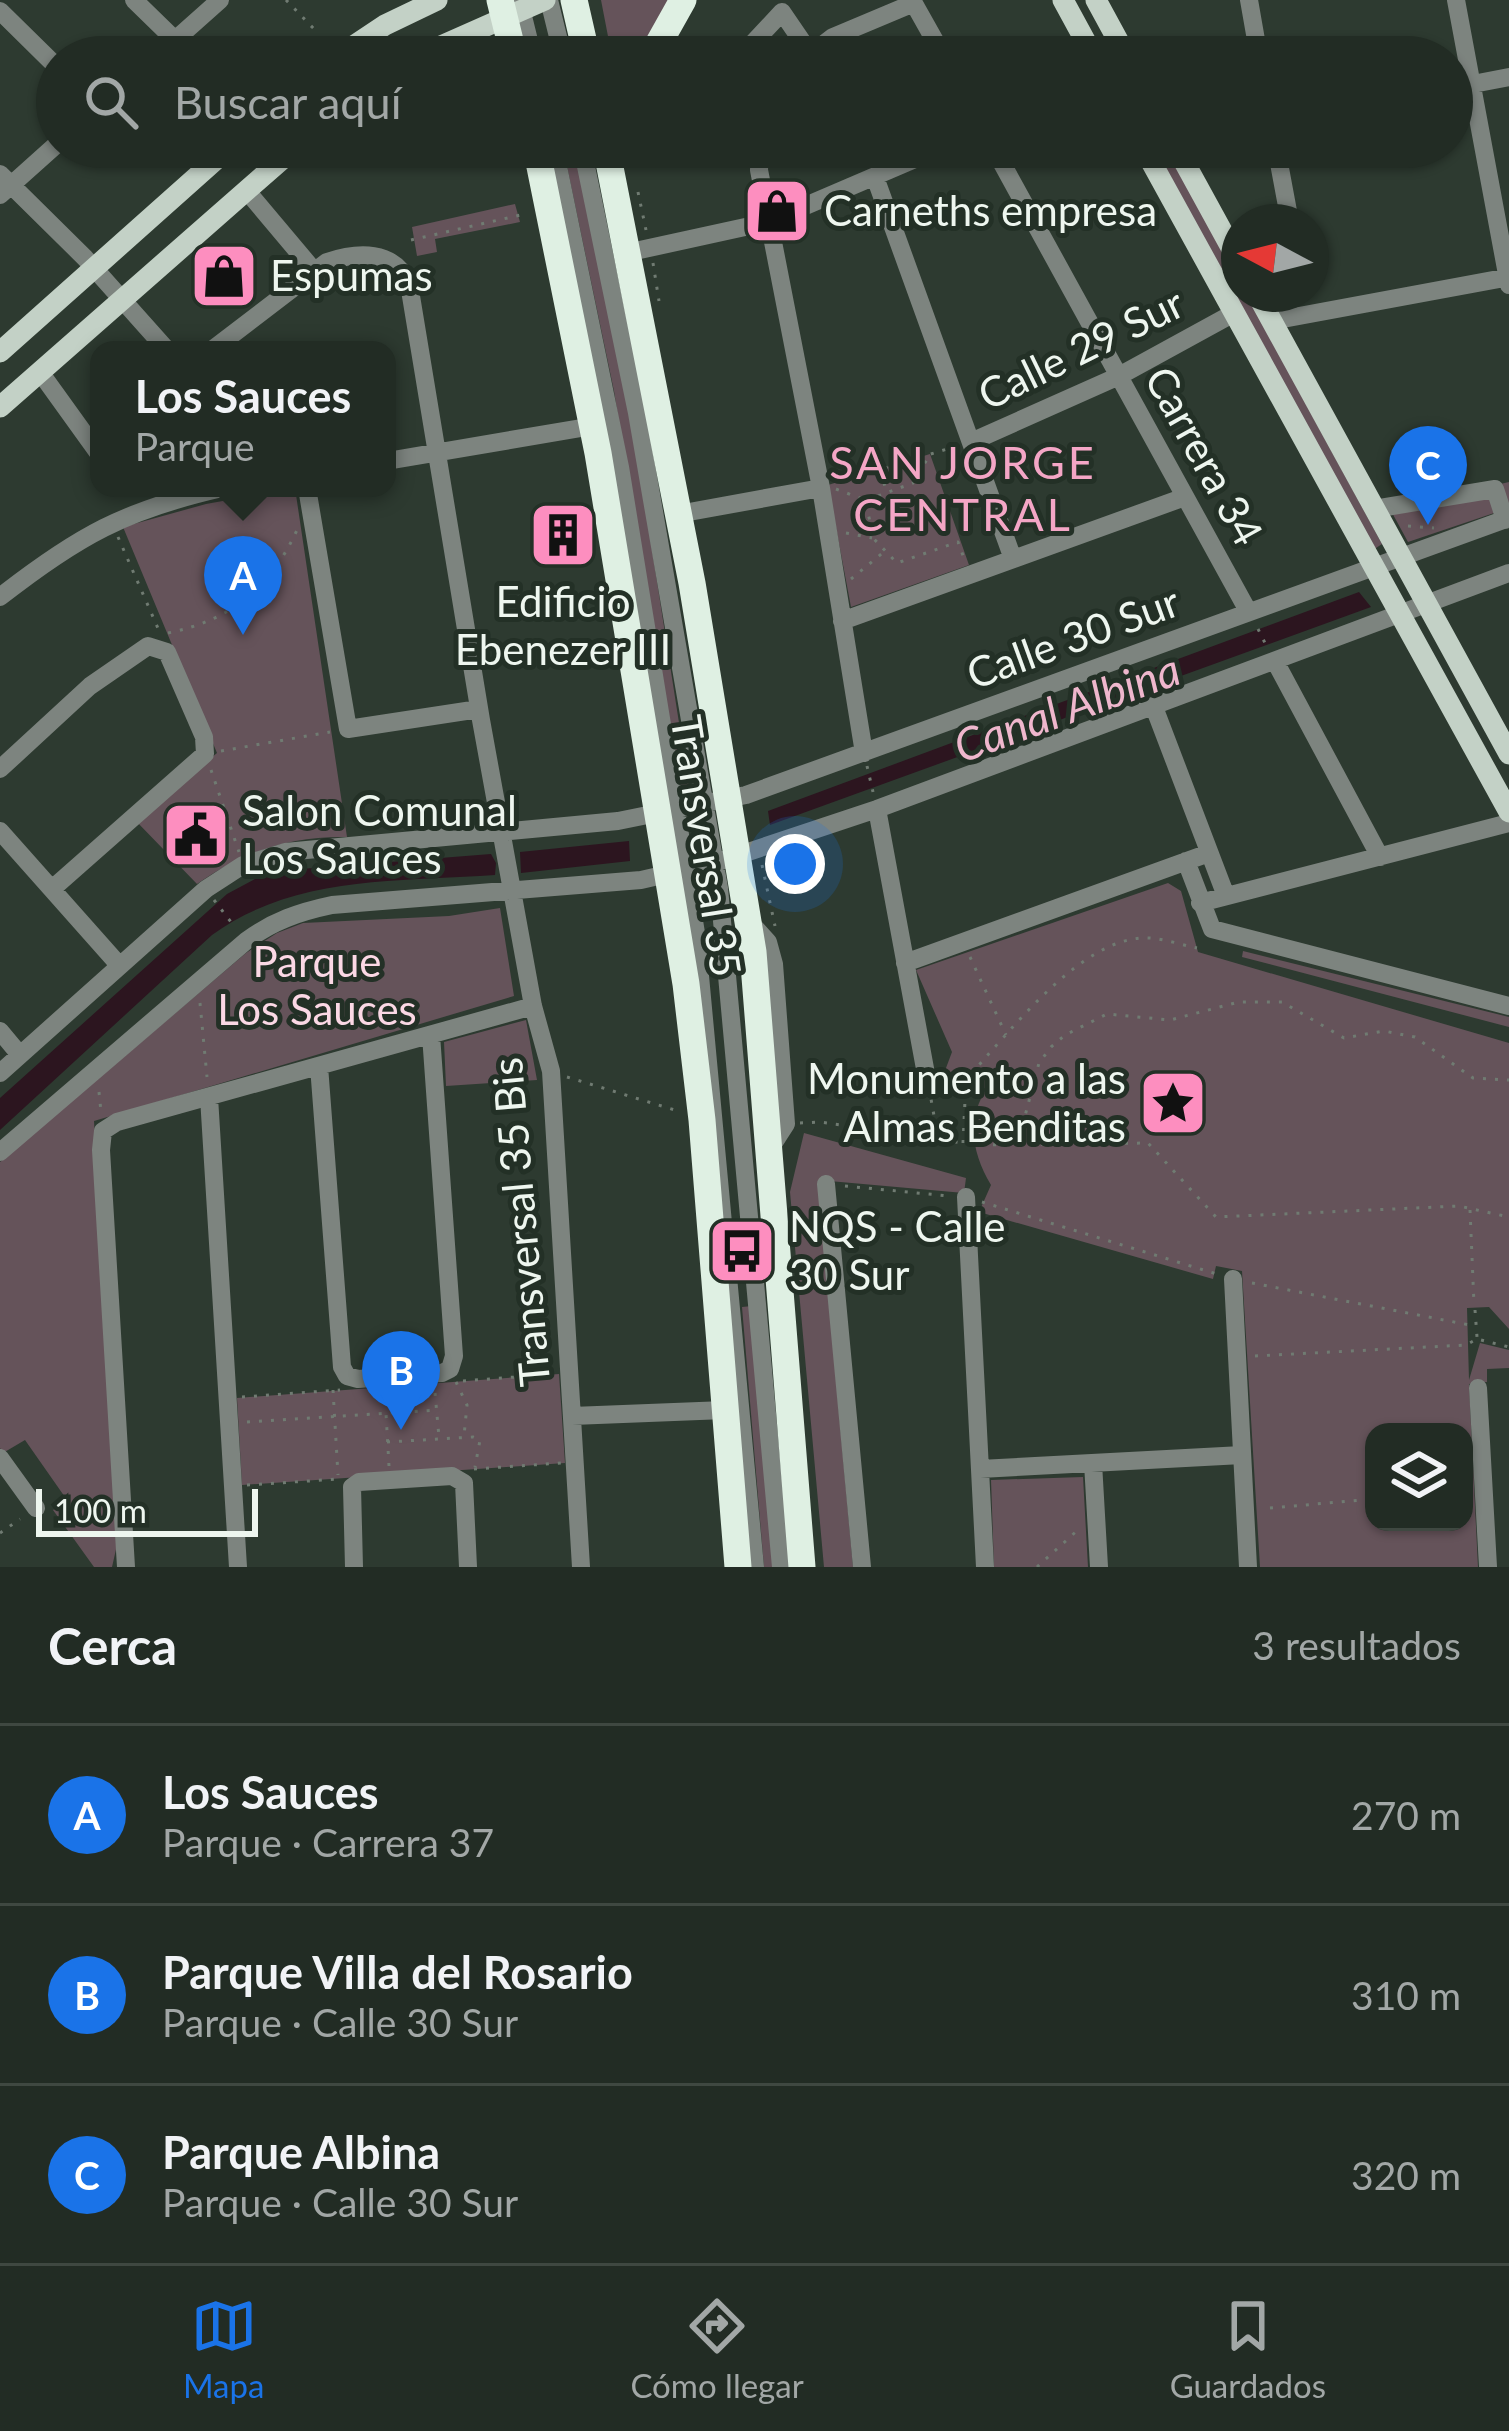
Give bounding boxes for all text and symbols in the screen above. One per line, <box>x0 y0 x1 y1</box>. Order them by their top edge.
search box <box>36 36 1473 168</box>
icon: search <box>78 69 144 135</box>
text: Buscar aquí <box>174 75 401 129</box>
shop icon: Carneths empresa <box>742 176 812 246</box>
place label: Carneths empresa <box>824 185 1157 235</box>
north arrow <box>1221 204 1329 312</box>
shop icon: Espumas <box>189 241 259 311</box>
place label: Espumas <box>270 250 433 300</box>
street label: Calle 29 Sur <box>970 277 1191 419</box>
popup <box>90 341 396 497</box>
street label: Carrera 34 <box>1135 358 1274 553</box>
text: Los Sauces <box>135 369 351 423</box>
text: Parque <box>135 423 255 469</box>
pin: C <box>1389 426 1467 525</box>
district label: SAN JORGE CENTRAL <box>829 435 1097 541</box>
building icon: Edificio Ebenezer III <box>528 500 598 570</box>
pin: A <box>204 536 282 635</box>
place label: Edificio Ebenezer III <box>455 576 671 674</box>
street label: Calle 30 Sur <box>960 576 1186 699</box>
water label: Canal Albina <box>946 641 1187 773</box>
street label: Transversal 35 <box>662 711 752 980</box>
place label: Salon Comunal Los Sauces <box>242 785 517 883</box>
public building icon: Salon Comunal Los Sauces <box>161 800 231 870</box>
your location <box>765 834 825 894</box>
park label: Parque Los Sauces <box>217 936 417 1034</box>
place label: Monumento a las Almas Benditas <box>807 1053 1126 1151</box>
street label: Transversal 35 Bis <box>481 1056 559 1389</box>
place icon: Monumento a las Almas Benditas <box>1138 1068 1208 1138</box>
place label: NQS - Calle 30 Sur <box>789 1201 1006 1299</box>
bus stop icon: NQS - Calle 30 Sur <box>707 1216 777 1286</box>
pin: B <box>362 1331 440 1430</box>
map controls <box>1365 1423 1473 1531</box>
button: layers <box>1365 1423 1473 1531</box>
scale bar <box>36 1483 258 1536</box>
text: 100 m <box>54 1490 147 1530</box>
text: Cerca <box>48 1615 177 1676</box>
text: 3 resultados <box>1252 1622 1461 1668</box>
text: Los Sauces <box>162 1765 378 1819</box>
text: A <box>73 1792 101 1838</box>
text: 270 m <box>1351 1792 1461 1838</box>
text: Parque · Carrera 37 <box>162 1819 494 1865</box>
text: Parque Villa del Rosario <box>162 1945 633 1999</box>
text: B <box>74 1972 100 2018</box>
text: 310 m <box>1351 1972 1461 2018</box>
text: Parque · Calle 30 Sur <box>162 1999 518 2045</box>
text: Parque Albina <box>162 2125 440 2179</box>
text: C <box>74 2152 100 2198</box>
text: 320 m <box>1351 2152 1461 2198</box>
text: Parque · Calle 30 Sur <box>162 2179 518 2225</box>
tab: Mapa <box>183 2293 264 2405</box>
tab: Cómo llegar <box>630 2293 804 2405</box>
tab: Guardados <box>1170 2293 1326 2405</box>

